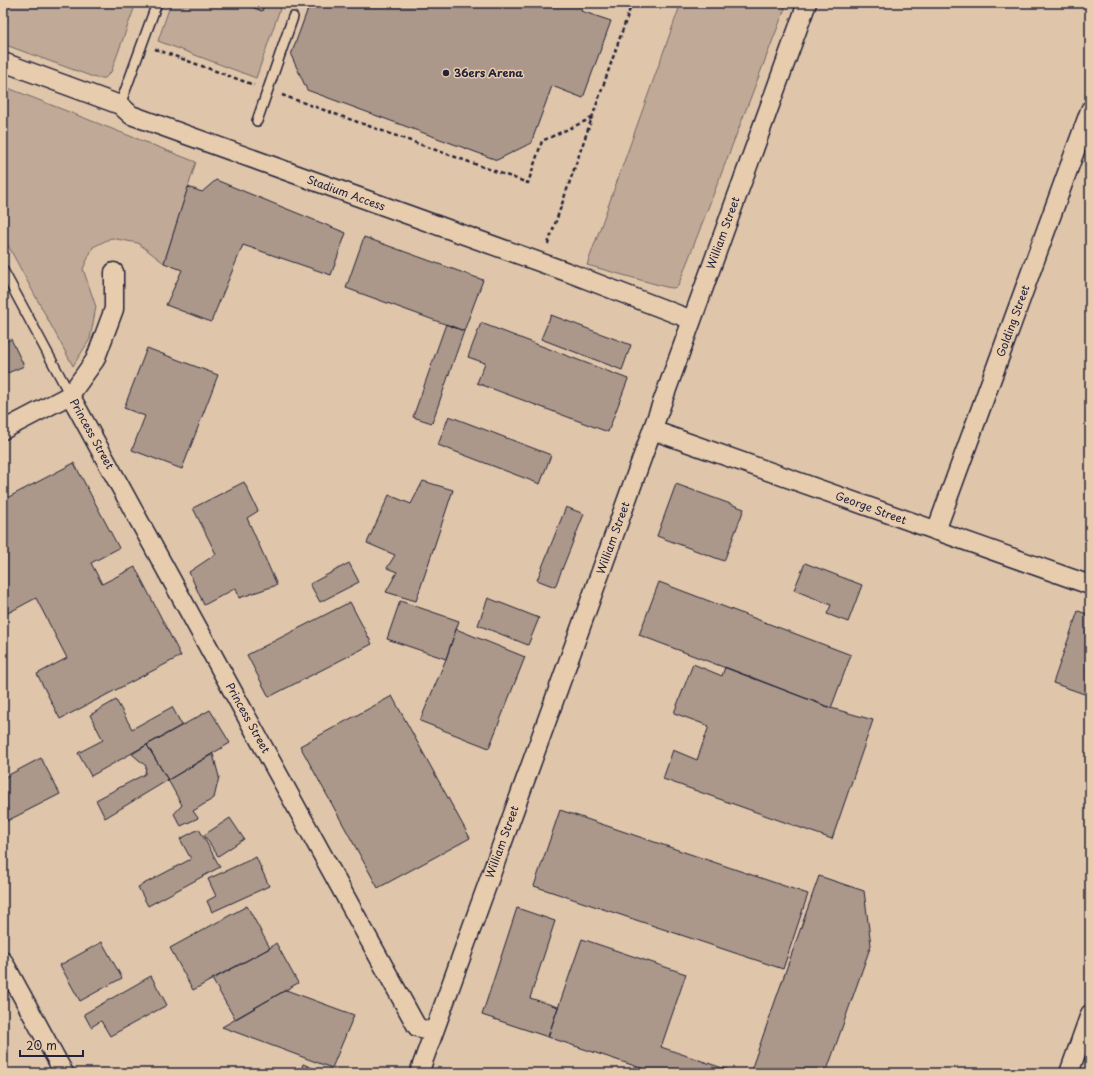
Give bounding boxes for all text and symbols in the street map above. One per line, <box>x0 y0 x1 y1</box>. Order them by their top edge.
place label: 36ers Arena <box>454 64 523 81</box>
marker: 36ers Arena <box>441 68 451 78</box>
street label: Stadium Access <box>305 170 388 215</box>
street label: William Street <box>702 194 744 272</box>
street label: Golding Street <box>992 282 1034 359</box>
street label: Princess Street <box>66 395 119 473</box>
street label: George Street <box>833 487 910 528</box>
street label: William Street <box>592 499 634 577</box>
street label: Princess Street <box>222 679 275 757</box>
street label: William Street <box>481 803 523 881</box>
scale bar <box>20 1032 83 1058</box>
text: 20 m <box>26 1036 57 1054</box>

